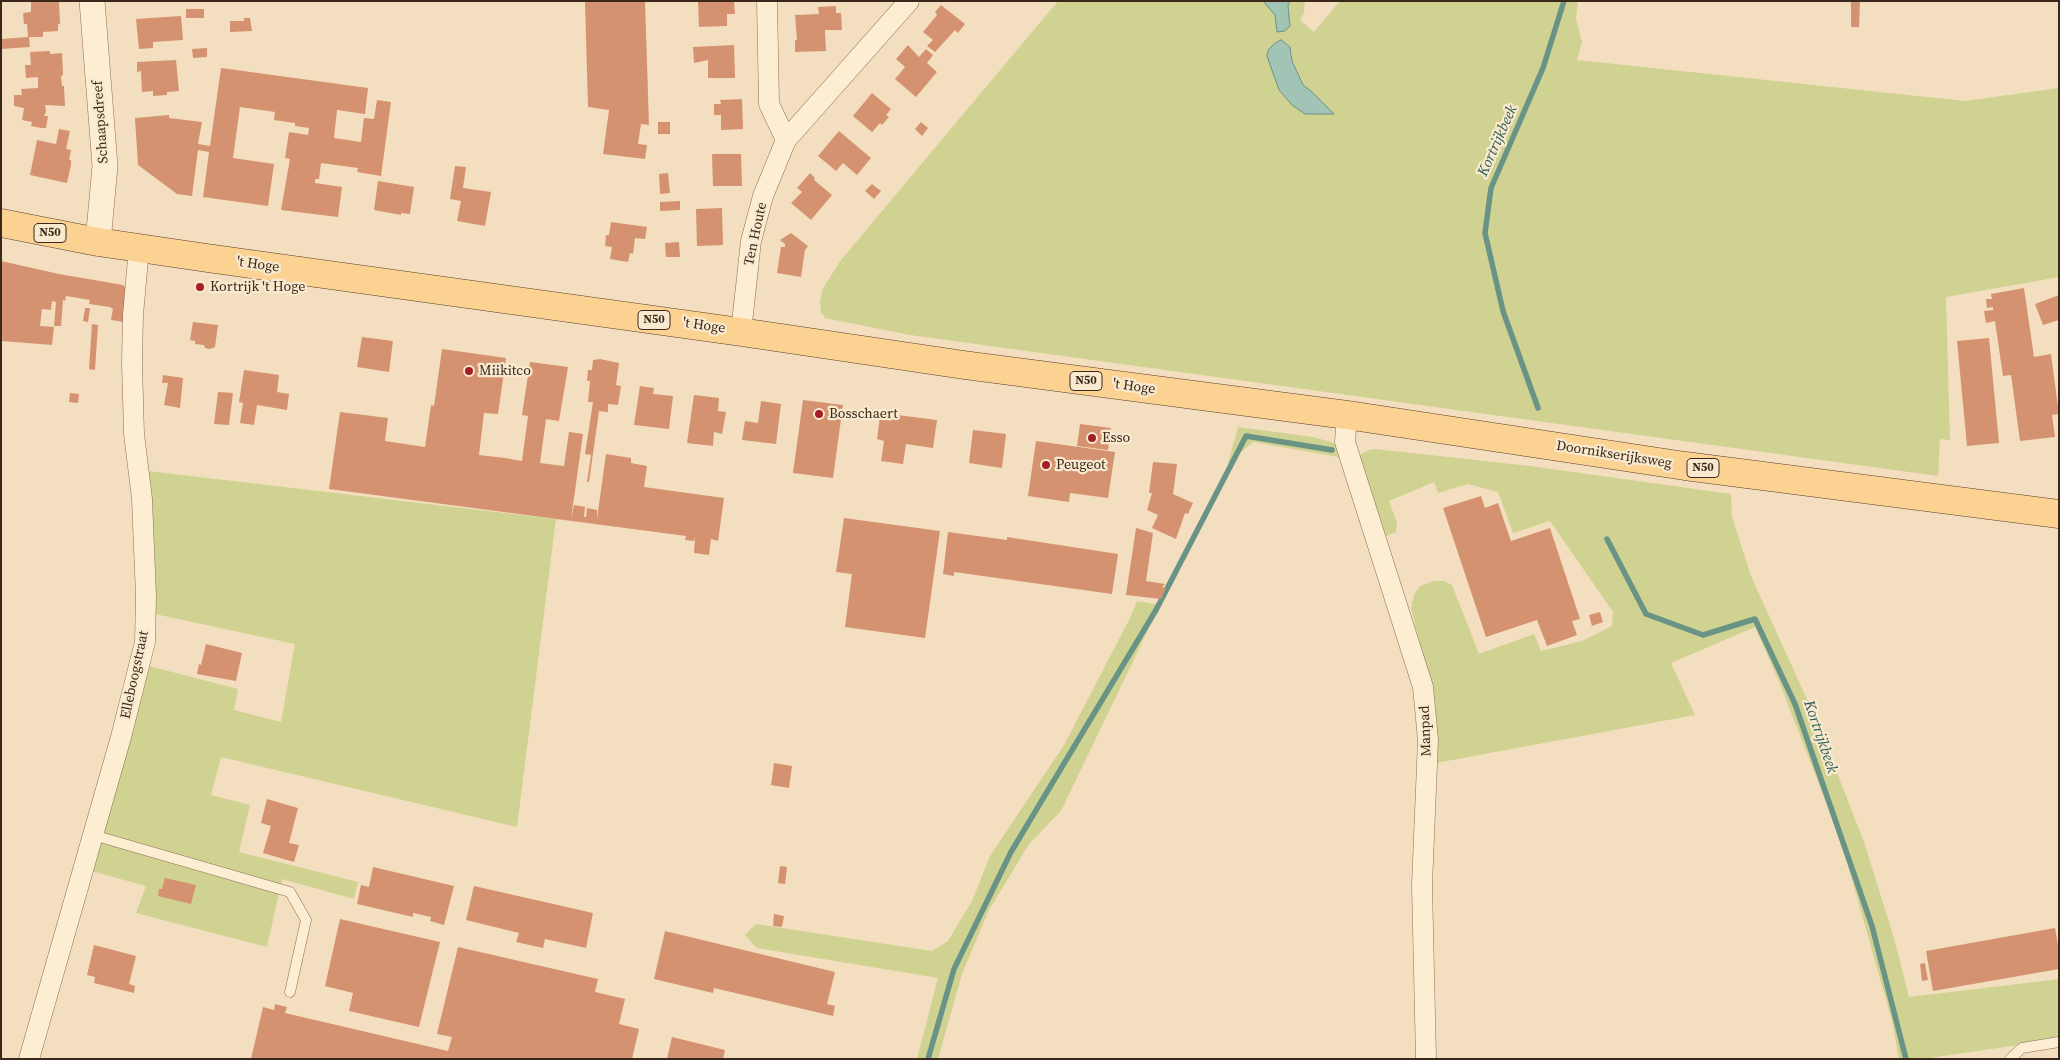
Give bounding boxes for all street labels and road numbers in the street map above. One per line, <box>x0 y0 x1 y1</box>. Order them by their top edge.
street label: Schaapsdreef <box>90 80 112 164</box>
street label: Ten Houte <box>741 201 771 267</box>
road number: N50 <box>34 224 66 242</box>
street label: 't Hoge <box>236 254 280 276</box>
road number: N50 <box>638 310 670 330</box>
street label: 't Hoge <box>682 315 726 337</box>
road number: N50 <box>1070 372 1102 391</box>
street label: 't Hoge <box>1112 376 1156 398</box>
street label: Doornikserijksweg <box>1555 438 1673 472</box>
road number: N50 <box>1687 458 1719 478</box>
street label: Elleboogstraat <box>117 629 153 721</box>
street label: Manpad <box>1417 705 1435 757</box>

